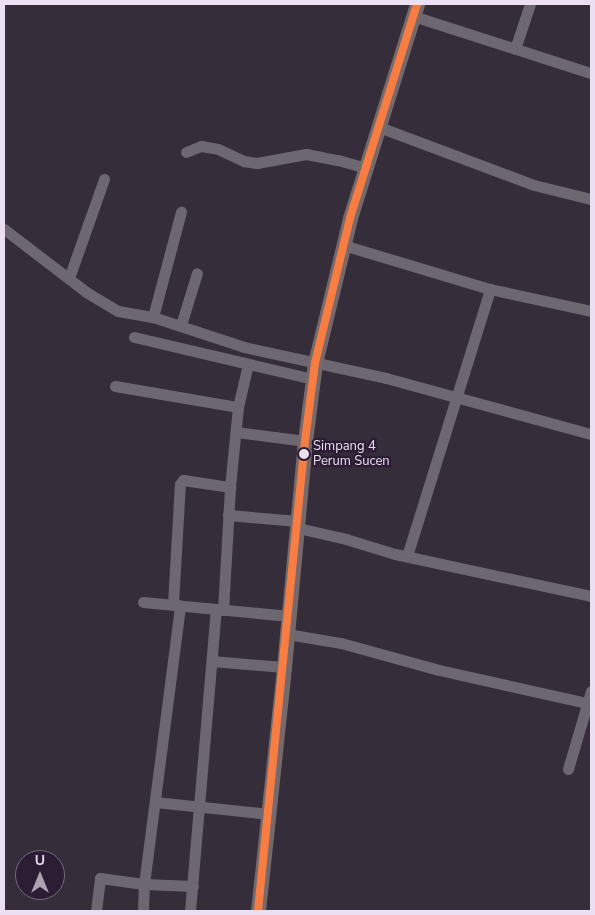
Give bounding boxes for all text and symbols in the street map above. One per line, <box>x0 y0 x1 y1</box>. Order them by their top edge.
place label: Simpang 4 Perum Sucen <box>313 439 390 470</box>
marker: Simpang 4 Perum Sucen <box>299 449 309 459</box>
north arrow <box>15 850 65 900</box>
text: U <box>35 851 45 870</box>

